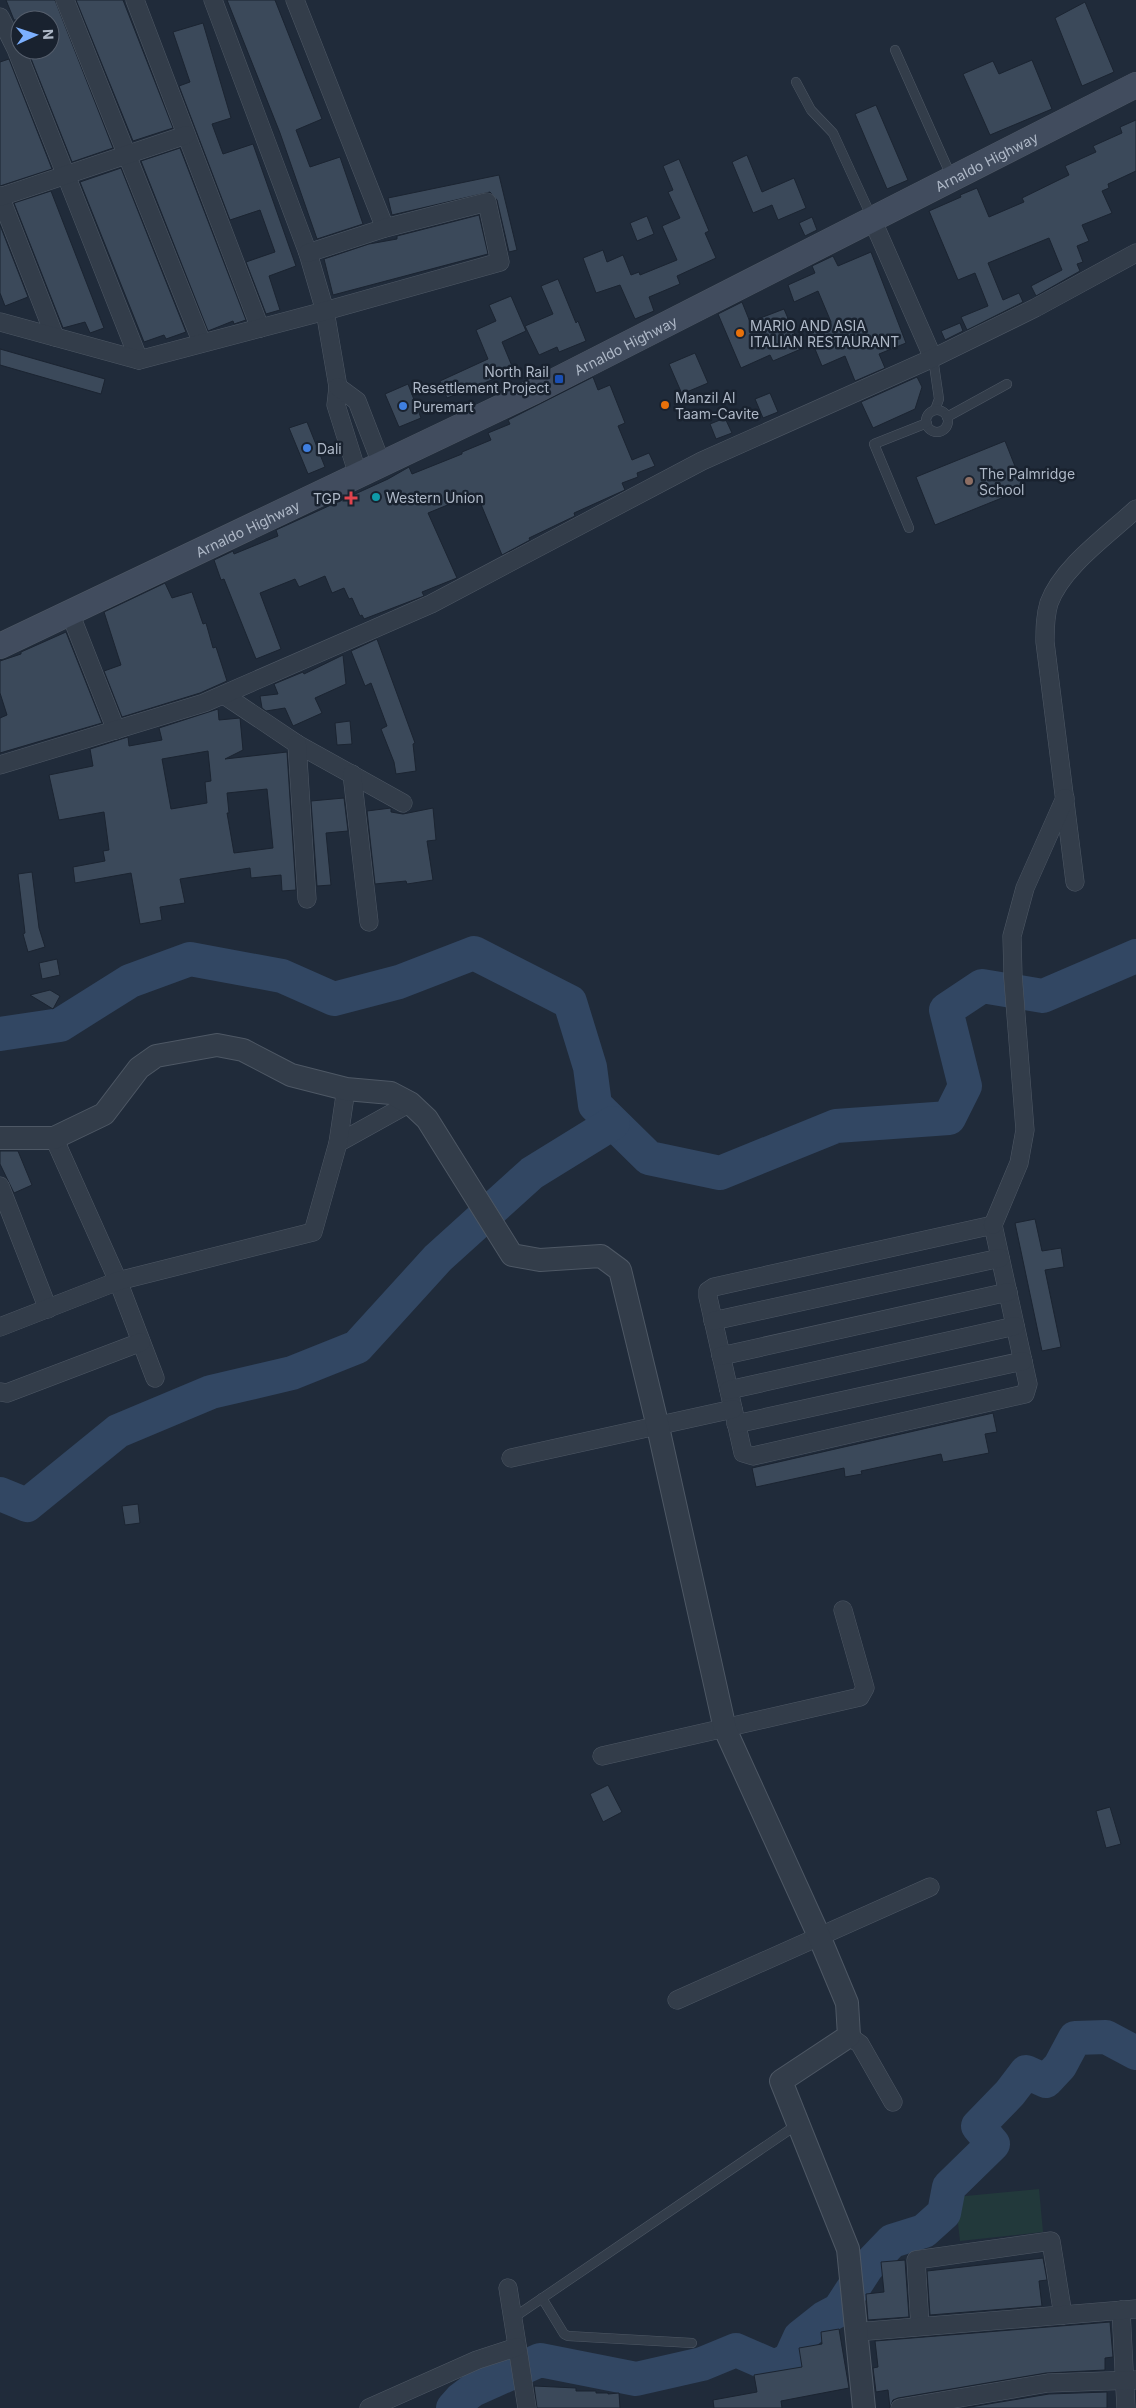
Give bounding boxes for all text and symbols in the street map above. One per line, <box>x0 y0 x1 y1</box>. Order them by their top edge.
north arrow <box>10 10 60 60</box>
text: N <box>40 29 57 40</box>
street label: Arnaldo Highway <box>932 128 1041 195</box>
street label: Arnaldo Highway <box>571 312 680 378</box>
place label: MARIO AND ASIA ITALIAN RESTAURANT <box>750 317 899 350</box>
marker: MARIO AND ASIA ITALIAN RESTAURANT <box>734 327 746 339</box>
place label: North Rail Resettlement Project <box>412 363 549 396</box>
marker: North Rail Resettlement Project <box>553 373 565 385</box>
place label: Manzil Al Taam-Cavite <box>675 389 759 422</box>
place label: Puremart <box>413 398 474 415</box>
marker: Manzil Al Taam-Cavite <box>659 399 671 411</box>
marker: Puremart <box>397 400 409 412</box>
place label: Dali <box>317 440 342 457</box>
marker: Dali <box>301 442 313 454</box>
place label: The Palmridge School <box>979 465 1075 498</box>
marker: The Palmridge School <box>963 475 975 487</box>
place label: Western Union <box>386 489 484 506</box>
place label: TGP <box>313 490 341 507</box>
marker: Western Union <box>370 491 382 503</box>
marker: TGP <box>345 492 357 504</box>
street label: Arnaldo Highway <box>193 496 302 560</box>

